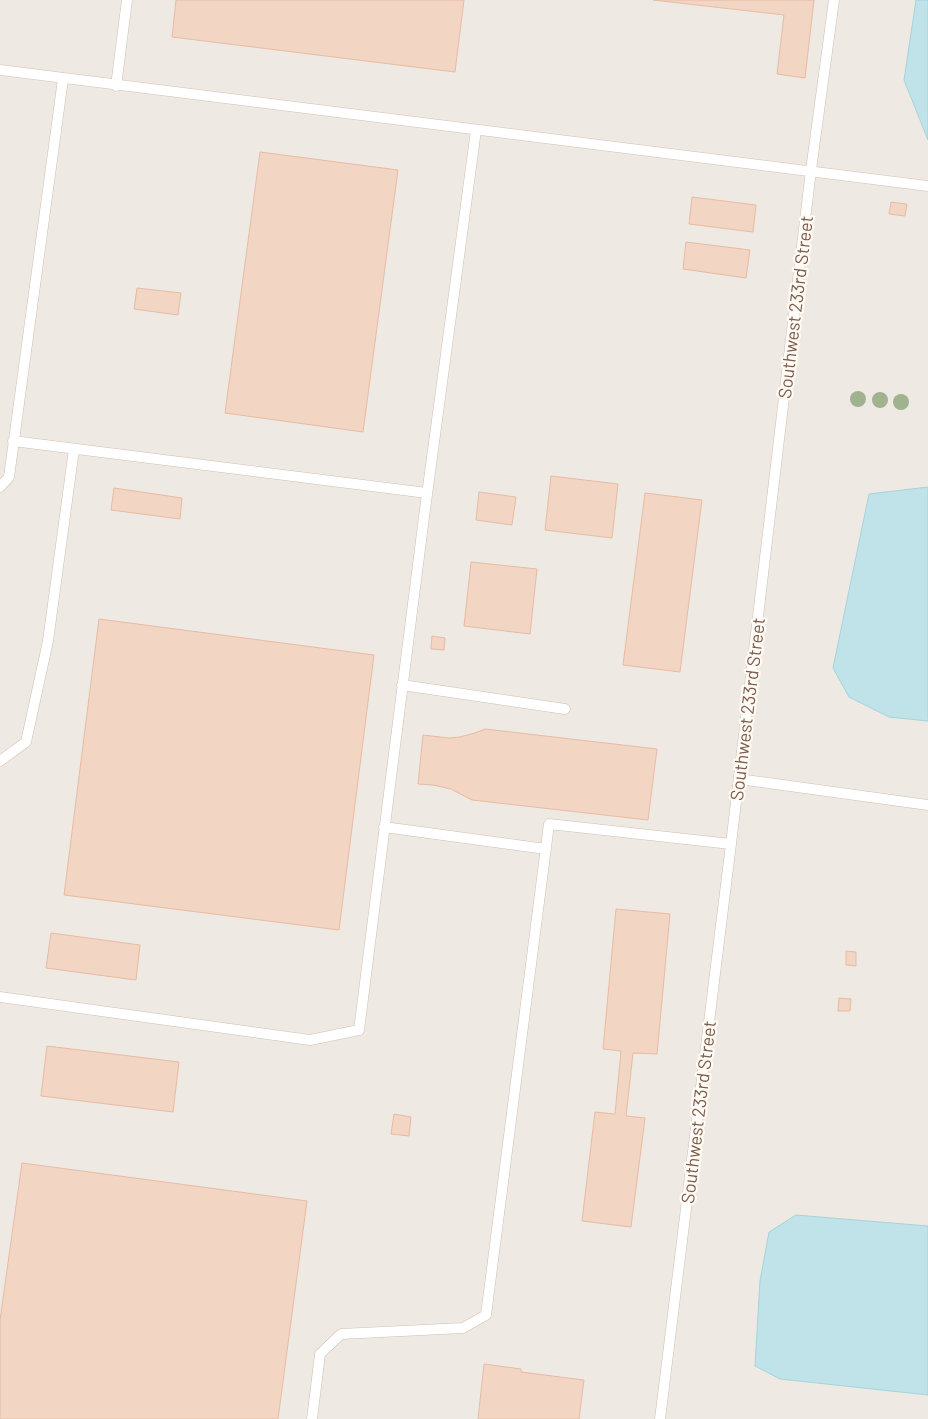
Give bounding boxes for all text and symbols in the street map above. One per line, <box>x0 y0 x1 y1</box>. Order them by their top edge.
street label: Southwest 233rd Street <box>773 214 817 400</box>
street label: Southwest 233rd Street <box>725 616 769 802</box>
street label: Southwest 233rd Street <box>676 1019 720 1205</box>

